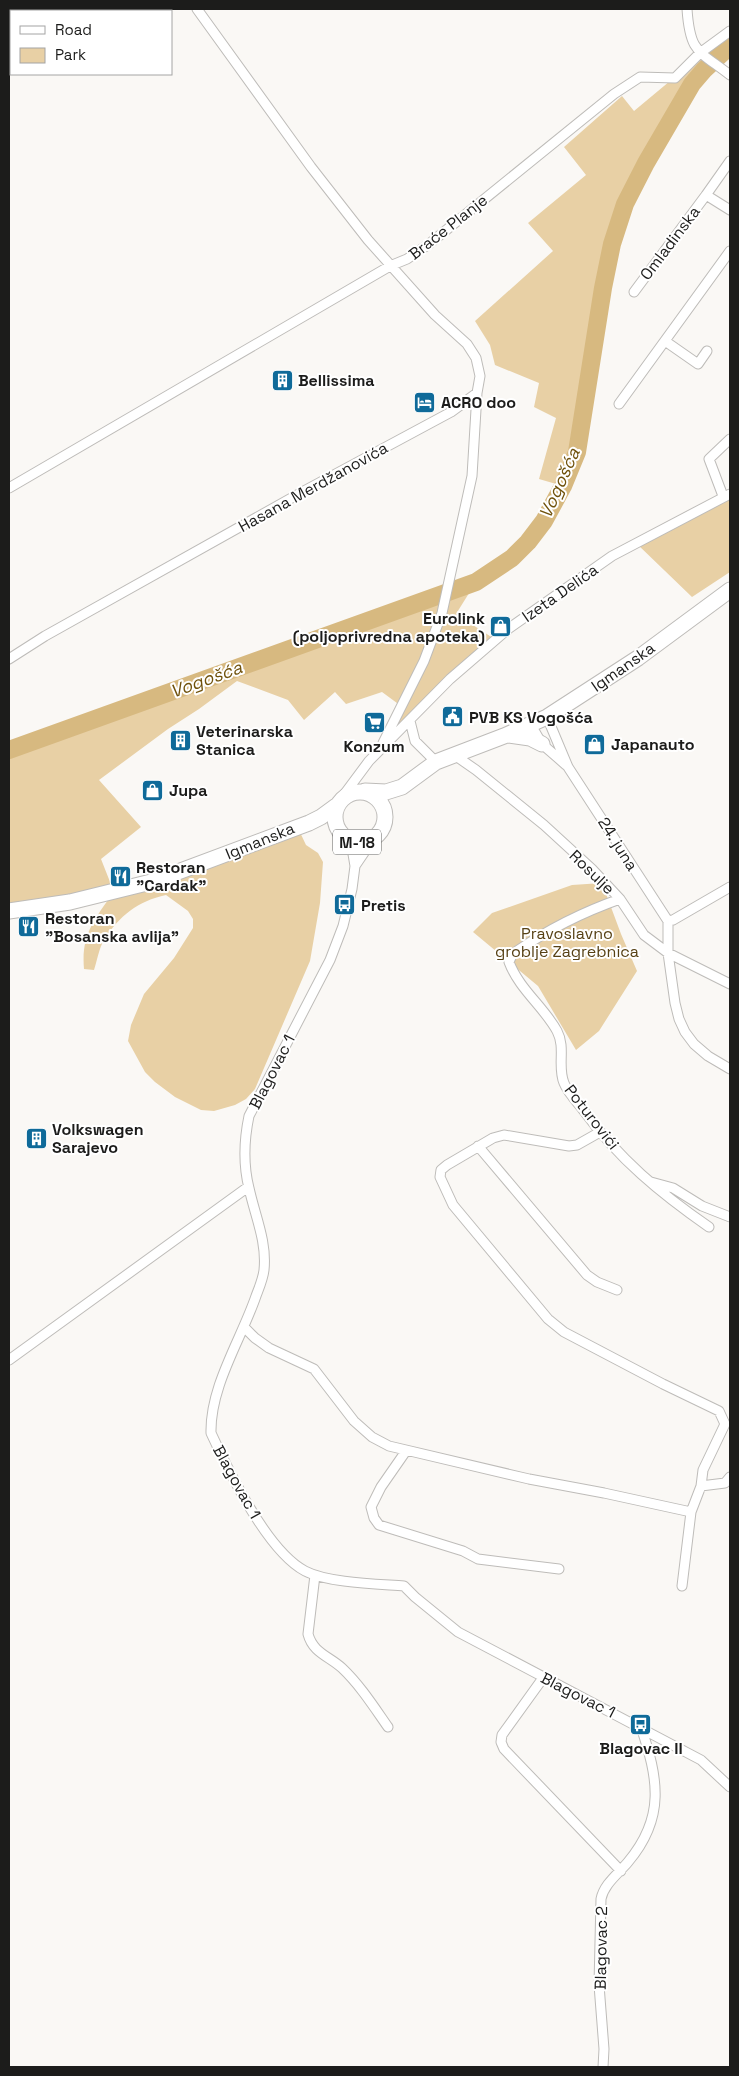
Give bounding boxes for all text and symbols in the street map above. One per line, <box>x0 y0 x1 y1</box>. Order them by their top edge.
legend <box>10 10 172 75</box>
text: Road <box>55 20 92 39</box>
text: Park <box>55 45 86 64</box>
street label: Braće Planje <box>404 190 492 264</box>
street label: Omladinska <box>635 202 705 284</box>
building icon: Bellissima <box>270 368 294 392</box>
place label: Bellissima <box>298 370 375 391</box>
hotel icon: ACRO doo <box>413 390 437 414</box>
place label: ACRO doo <box>441 392 516 413</box>
street label: Hasana Merdžanovića <box>235 437 391 537</box>
water label: Vogošća <box>533 444 585 522</box>
street label: Izeta Delića <box>518 559 602 627</box>
place label: Eurolink (poljoprivredna apoteka) <box>293 608 485 647</box>
shop icon: Eurolink (poljoprivredna apoteka) <box>489 615 513 639</box>
street label: Igmanska <box>587 637 659 697</box>
water label: Vogošća <box>167 655 246 703</box>
public building icon: PVB KS Vogošća <box>441 705 465 729</box>
place label: PVB KS Vogošća <box>469 707 593 728</box>
supermarket icon: Konzum <box>362 710 386 734</box>
place label: Veterinarska Stanica <box>196 721 293 760</box>
building icon: Veterinarska Stanica <box>168 728 192 752</box>
shop icon: Japanauto <box>583 732 607 756</box>
place label: Japanauto <box>611 734 695 755</box>
place label: Konzum <box>343 736 405 757</box>
shop icon: Jupa <box>141 778 165 802</box>
place label: Jupa <box>169 780 208 801</box>
street label: 24. juna <box>593 813 643 875</box>
street label: Igmanska <box>222 818 298 864</box>
road number: M-18 <box>333 830 381 854</box>
street label: Rosulje <box>565 845 619 899</box>
place label: Restoran "Cardak" <box>136 857 207 896</box>
restaurant icon: Restoran "Cardak" <box>108 864 132 888</box>
bus stop icon: Pretis <box>333 893 357 917</box>
place label: Pretis <box>361 895 406 916</box>
place label: Restoran "Bosanska avlija" <box>45 908 179 947</box>
restaurant icon: Restoran "Bosanska avlija" <box>17 915 41 939</box>
park label: Pravoslavno groblje Zagrebnica <box>495 923 639 962</box>
street label: Blagovac 1 <box>244 1031 300 1113</box>
street label: Poturovići <box>560 1080 624 1154</box>
place label: Volkswagen Sarajevo <box>52 1119 144 1158</box>
building icon: Volkswagen Sarajevo <box>24 1126 48 1150</box>
street label: Blagovac 1 <box>208 1441 266 1523</box>
street label: Blagovac 1 <box>537 1667 619 1723</box>
bus stop icon: Blagovac II <box>629 1712 653 1736</box>
place label: Blagovac II <box>599 1738 683 1759</box>
street label: Blagovac 2 <box>590 1906 612 1990</box>

